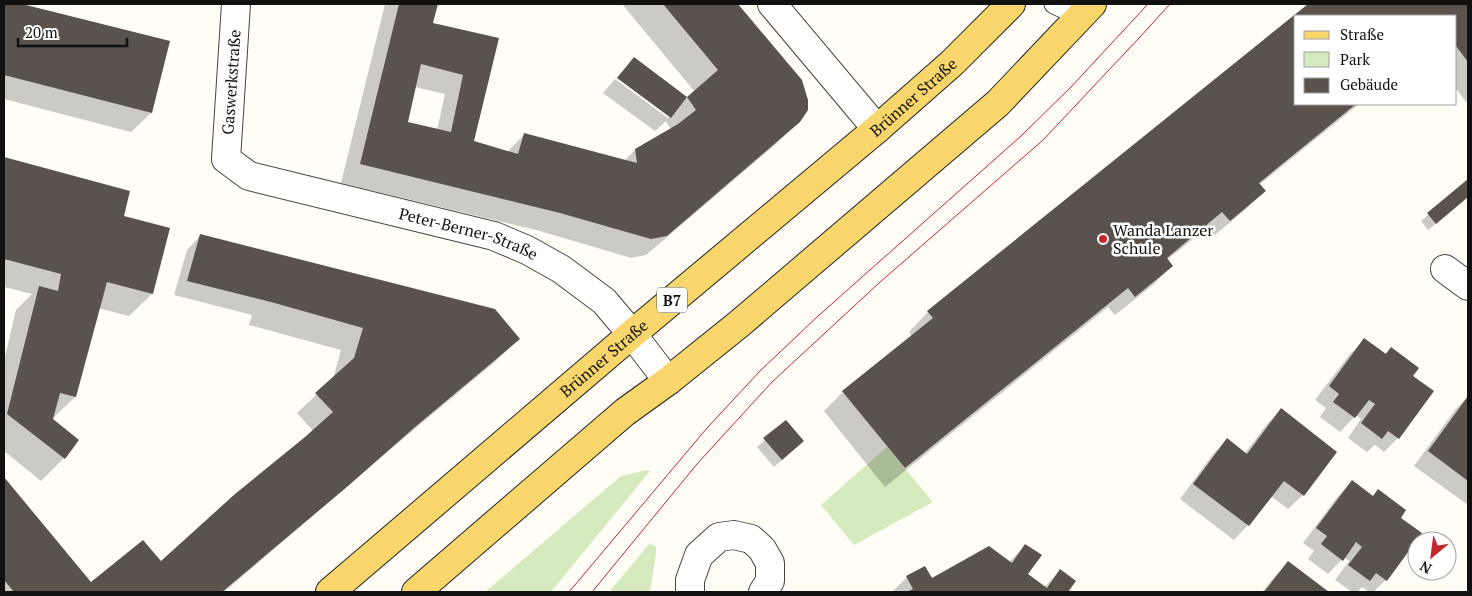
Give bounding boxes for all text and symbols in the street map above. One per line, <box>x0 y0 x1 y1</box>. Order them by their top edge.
scale bar <box>18 15 126 47</box>
legend <box>1294 15 1457 105</box>
text: 20 m <box>25 22 58 42</box>
text: Straße <box>1340 24 1384 44</box>
street label: Gaswerkstraße <box>216 29 246 135</box>
text: Park <box>1340 49 1370 69</box>
street label: Brünner Straße <box>865 53 962 142</box>
text: Gebäude <box>1340 74 1398 94</box>
street label: Peter-Berner-Straße <box>397 202 542 265</box>
place label: Wanda Lanzer Schule <box>1113 219 1214 259</box>
marker: Wanda Lanzer Schule <box>1097 233 1109 245</box>
road number: B7 <box>657 288 687 312</box>
street label: Brünner Straße <box>555 314 652 402</box>
north arrow <box>1407 531 1457 581</box>
text: N <box>1416 557 1435 579</box>

